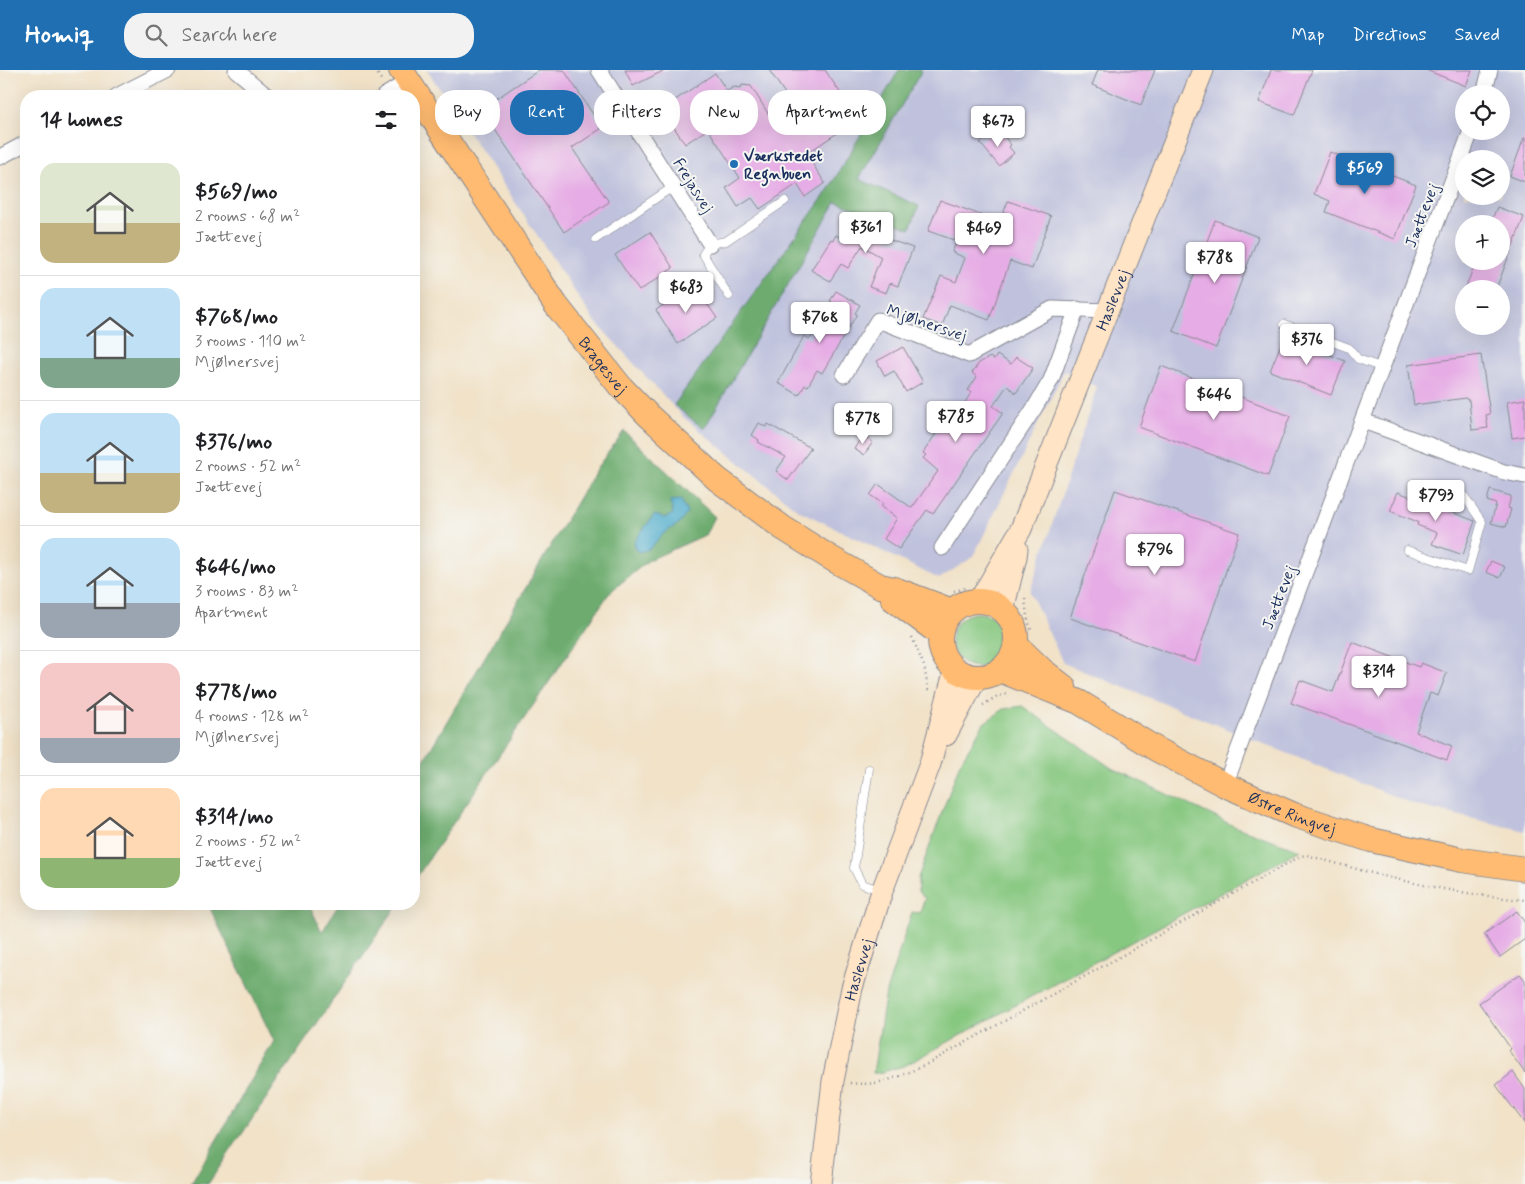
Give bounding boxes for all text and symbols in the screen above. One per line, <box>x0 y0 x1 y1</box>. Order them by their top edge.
search box <box>124 13 474 58</box>
text: Homiq <box>25 20 94 51</box>
icon: search <box>142 21 170 49</box>
text: Search here <box>182 23 277 48</box>
text: Map <box>1292 23 1325 47</box>
text: Directions <box>1353 23 1427 47</box>
text: Saved <box>1455 23 1500 47</box>
map controls <box>1455 85 1510 335</box>
button: locate <box>1455 85 1510 140</box>
chip: Buy <box>435 90 500 135</box>
chip: Rent <box>510 90 584 135</box>
chip: Filters <box>594 90 680 135</box>
chip: New <box>690 90 758 135</box>
chip: Apartment <box>768 90 886 135</box>
text: 14 homes <box>40 106 123 134</box>
icon: filters <box>372 106 400 134</box>
pin: $673 <box>968 106 1028 148</box>
text: $673 <box>982 111 1014 132</box>
place label: Værkstedet Regnbuen <box>744 146 822 187</box>
button: layers <box>1455 150 1510 205</box>
pin: $569 <box>1335 152 1395 195</box>
street label: Frejasvej <box>668 154 718 217</box>
marker: Værkstedet Regnbuen <box>728 158 740 170</box>
text: $569 <box>1347 158 1383 179</box>
text: $569/mo <box>195 178 277 206</box>
street label: Jættevej <box>1401 180 1444 251</box>
icon: home <box>80 183 140 243</box>
text: 2 rooms · 68 m² <box>195 206 300 227</box>
pin: $361 <box>836 212 896 254</box>
pin: $469 <box>954 212 1014 255</box>
button: + <box>1455 215 1510 270</box>
text: $361 <box>850 217 882 238</box>
text: $469 <box>966 218 1002 239</box>
text: Jættevej <box>195 227 262 248</box>
pin: $788 <box>1185 242 1245 284</box>
text: $788 <box>1197 247 1233 268</box>
street label: Haslevvej <box>1092 267 1135 334</box>
pin: $683 <box>656 272 716 314</box>
text: $683 <box>670 277 702 298</box>
button: − <box>1455 280 1510 335</box>
street label: Mjølnersvej <box>884 300 969 347</box>
pin: $768 <box>790 302 850 344</box>
text: $768/mo <box>195 303 278 331</box>
text: $768 <box>802 307 838 328</box>
icon: home <box>80 308 140 368</box>
pin: $376 <box>1277 324 1337 366</box>
text: $376 <box>1291 329 1323 350</box>
text: 3 rooms · 110 m² <box>195 331 306 352</box>
street label: Bragesvej <box>573 333 631 399</box>
text: Mjølnersvej <box>195 352 279 373</box>
pin: $646 <box>1184 378 1244 421</box>
text: $646 <box>1197 384 1231 405</box>
pin: $785 <box>926 400 986 443</box>
pin: $778 <box>833 402 893 445</box>
text: $785 <box>938 406 974 427</box>
text: $778 <box>845 408 881 429</box>
text: $376/mo <box>195 428 272 456</box>
icon: home <box>80 433 140 493</box>
text: 2 rooms · 52 m² <box>195 456 301 477</box>
text: Jættevej <box>195 477 262 498</box>
pin: $793 <box>1406 480 1466 522</box>
text: $793 <box>1418 485 1454 506</box>
pin: $796 <box>1125 534 1185 576</box>
text: $796 <box>1137 539 1173 560</box>
text: $646/mo <box>195 553 276 581</box>
icon: home <box>80 558 140 618</box>
street label: Jættevej <box>1258 562 1301 633</box>
text: 3 rooms · 83 m² <box>195 581 298 602</box>
text: Apartment <box>195 602 268 623</box>
pin: $314 <box>1349 656 1409 698</box>
text: $314 <box>1363 661 1395 682</box>
text: $778/mo <box>195 678 277 706</box>
icon: home <box>80 683 140 743</box>
text: 4 rooms · 128 m² <box>195 706 309 727</box>
text: Mjølnersvej <box>195 727 279 748</box>
street label: Østre Ringvej <box>1245 787 1338 840</box>
text: $314/mo <box>195 803 273 831</box>
icon: home <box>80 808 140 868</box>
text: 2 rooms · 52 m² <box>195 831 301 852</box>
text: Jættevej <box>195 852 262 873</box>
street label: Haslevvej <box>841 936 879 1003</box>

